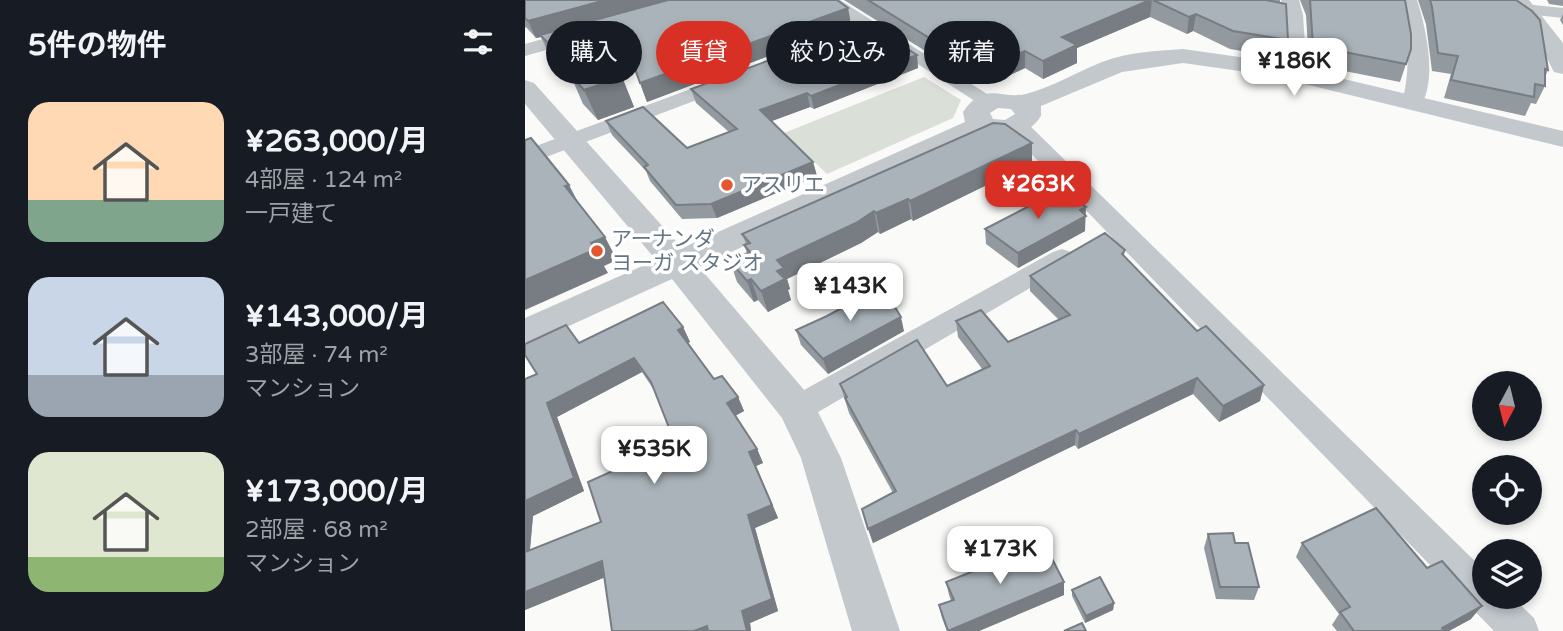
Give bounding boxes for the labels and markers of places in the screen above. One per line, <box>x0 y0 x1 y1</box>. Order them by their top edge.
pin: ¥186K <box>1245 38 1343 98</box>
pin: ¥263K <box>989 162 1087 221</box>
place label: アスリエ <box>741 173 825 198</box>
marker: アスリエ <box>719 177 735 193</box>
place label: アーナンダ ヨーガ スタジオ <box>611 227 763 276</box>
marker: アーナンダ ヨーガ スタジオ <box>589 243 605 259</box>
pin: ¥143K <box>801 264 899 323</box>
pin: ¥535K <box>605 426 703 486</box>
pin: ¥173K <box>951 526 1049 586</box>

